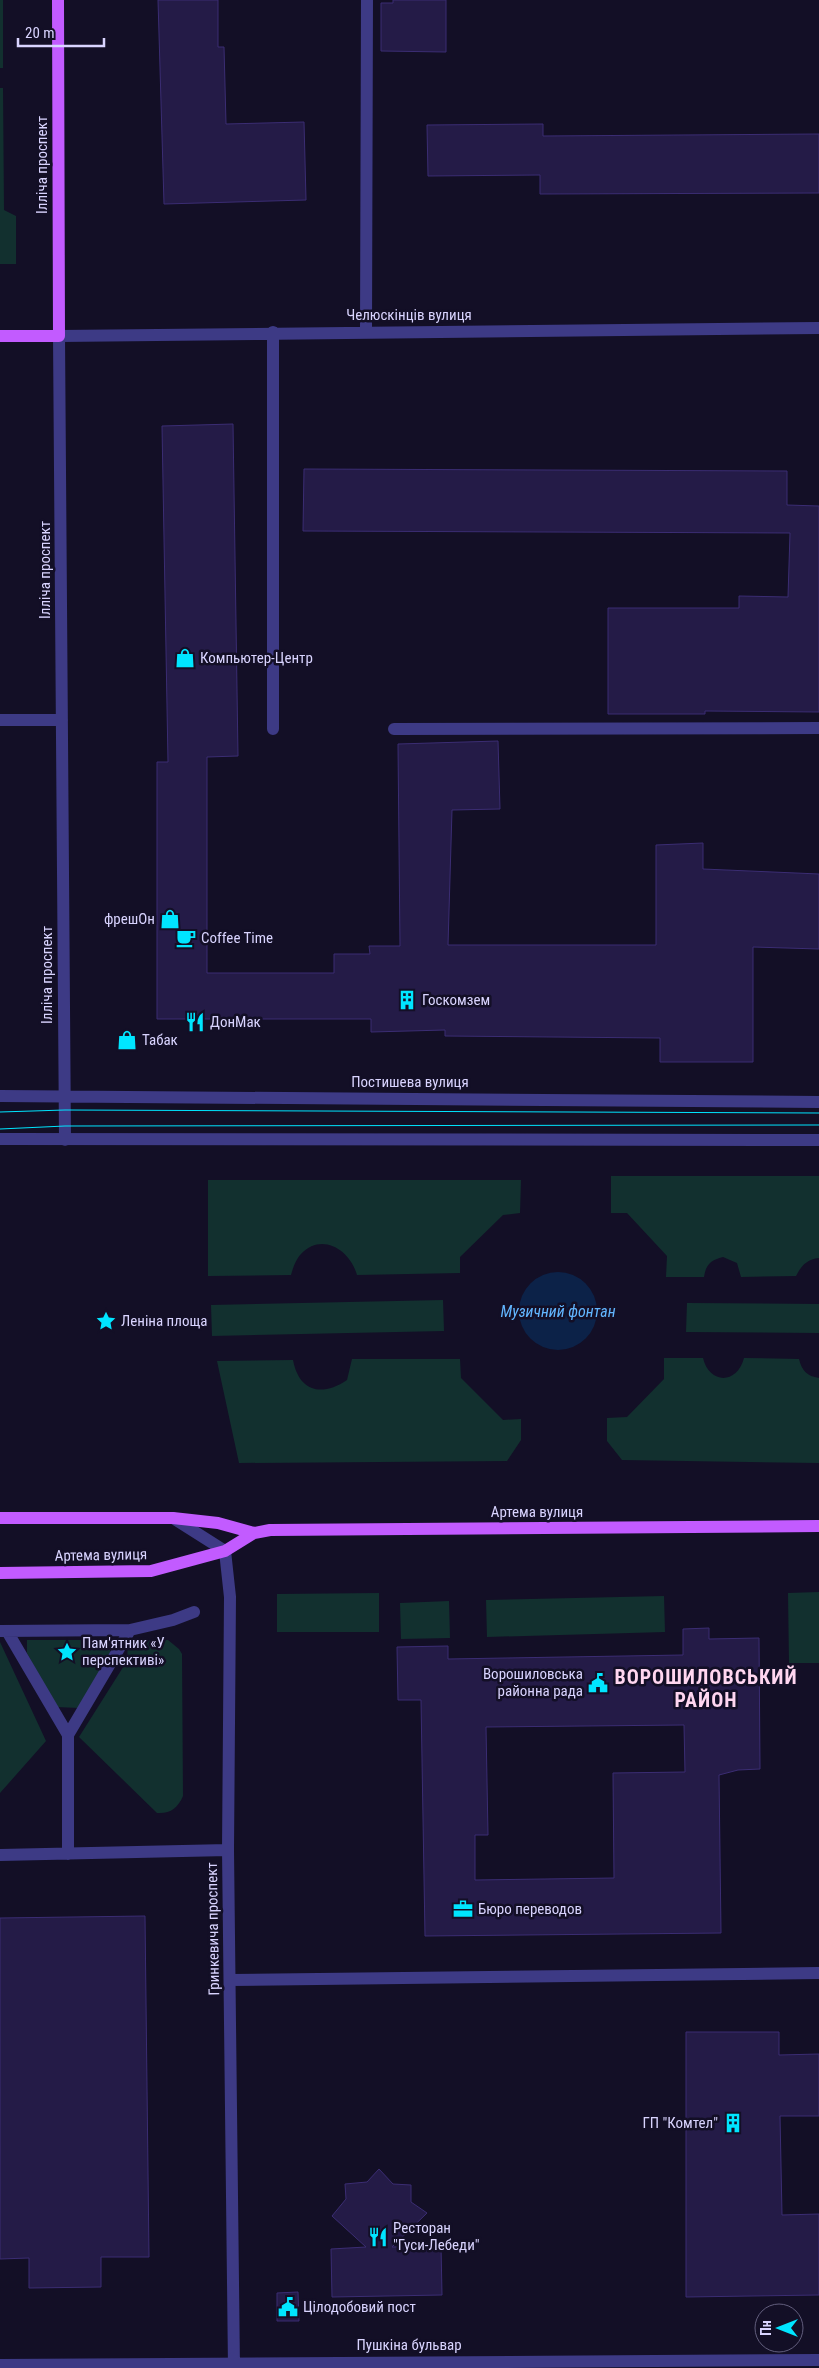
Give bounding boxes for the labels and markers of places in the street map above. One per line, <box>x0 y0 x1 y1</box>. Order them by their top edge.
shop icon: Компьютер-Центр <box>174 647 196 669</box>
place label: Компьютер-Центр <box>200 649 313 667</box>
shop icon: фрешОн <box>159 908 181 930</box>
place label: фрешОн <box>104 910 155 928</box>
cafe icon: Coffee Time <box>175 927 197 949</box>
place label: Coffee Time <box>201 929 273 947</box>
building icon: Госкомзем <box>396 989 418 1011</box>
place label: Госкомзем <box>422 991 490 1009</box>
restaurant icon: ДонМак <box>184 1011 206 1033</box>
place label: ДонМак <box>210 1013 261 1031</box>
shop icon: Табак <box>116 1029 138 1051</box>
place label: Табак <box>142 1031 178 1049</box>
place icon: Леніна площа <box>95 1310 117 1332</box>
place label: Леніна площа <box>121 1312 207 1330</box>
place label: Пам'ятник «У перспективі» <box>82 1634 165 1669</box>
place icon: Пам'ятник «У перспективі» <box>56 1641 78 1663</box>
place label: Ворошиловська районна рада <box>483 1665 583 1700</box>
public building icon: Ворошиловська районна рада <box>587 1672 609 1694</box>
office icon: Бюро переводов <box>452 1898 474 1920</box>
place label: Бюро переводов <box>478 1900 582 1918</box>
building icon: ГП "Комтел" <box>722 2112 744 2134</box>
place label: ГП "Комтел" <box>642 2114 718 2132</box>
place label: Ресторан "Гуси-Лебеди" <box>393 2219 480 2254</box>
restaurant icon: Ресторан "Гуси-Лебеди" <box>367 2226 389 2248</box>
public building icon: Цілодобовий пост <box>277 2296 299 2318</box>
place label: Цілодобовий пост <box>303 2298 416 2316</box>

